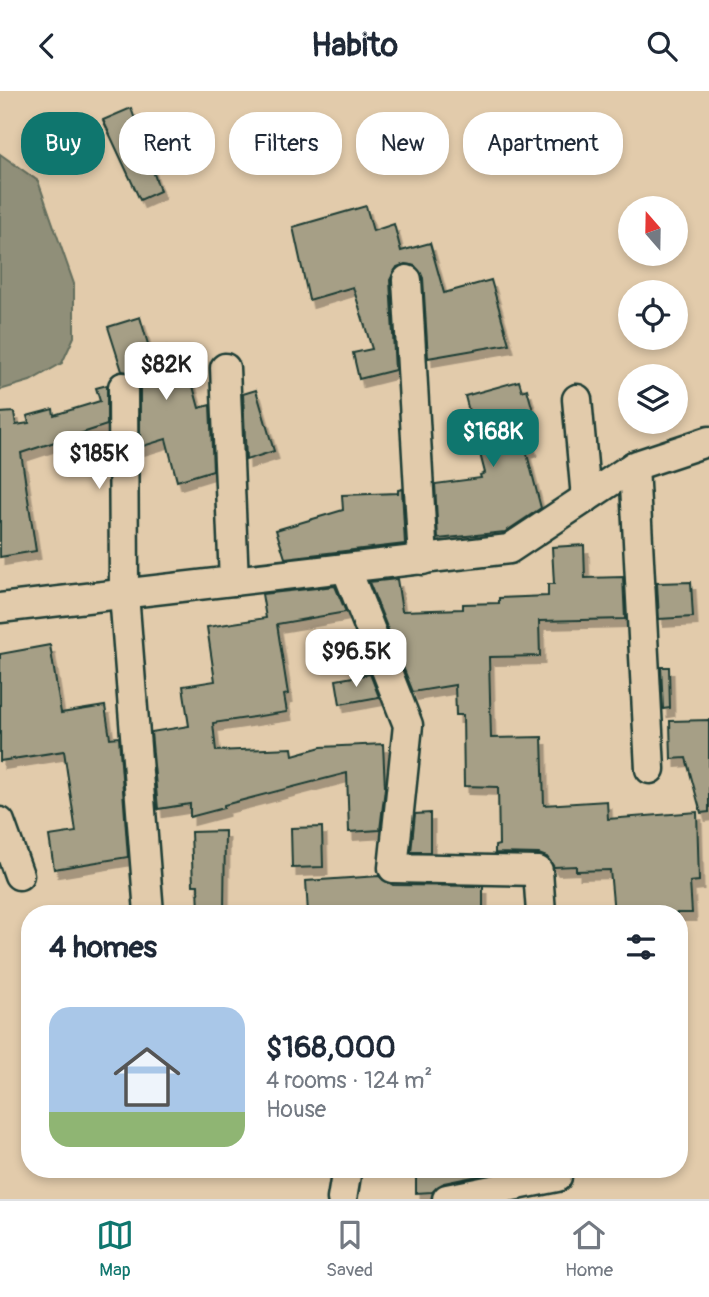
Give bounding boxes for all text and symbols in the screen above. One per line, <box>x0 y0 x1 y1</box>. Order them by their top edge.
text: Habito <box>311 26 398 66</box>
icon: back <box>28 27 66 65</box>
icon: search <box>643 27 681 65</box>
chip: Buy <box>21 112 105 175</box>
chip: Rent <box>119 112 215 175</box>
chip: Filters <box>229 112 342 175</box>
chip: New <box>356 112 449 175</box>
chip: Apartment <box>463 112 623 175</box>
north arrow <box>618 196 688 266</box>
map controls <box>618 196 688 434</box>
button: locate <box>618 280 688 350</box>
pin: $82K <box>125 343 207 402</box>
text: $82K <box>141 350 191 379</box>
button: layers <box>618 364 688 434</box>
pin: $168K <box>444 409 542 469</box>
text: $168K <box>463 417 523 446</box>
pin: $185K <box>50 431 148 491</box>
text: $185K <box>69 439 129 468</box>
pin: $96.5K <box>299 629 413 689</box>
text: $96.5K <box>321 637 391 666</box>
icon: filters <box>622 928 660 966</box>
text: 4 homes <box>49 929 157 966</box>
text: $168,000 <box>266 1029 396 1066</box>
icon: home <box>105 1035 189 1119</box>
text: 4 rooms · 124 m² <box>266 1066 432 1095</box>
text: House <box>266 1095 326 1124</box>
tab: Map <box>96 1216 134 1282</box>
tab: Saved <box>326 1216 373 1282</box>
tab: Home <box>565 1216 613 1282</box>

